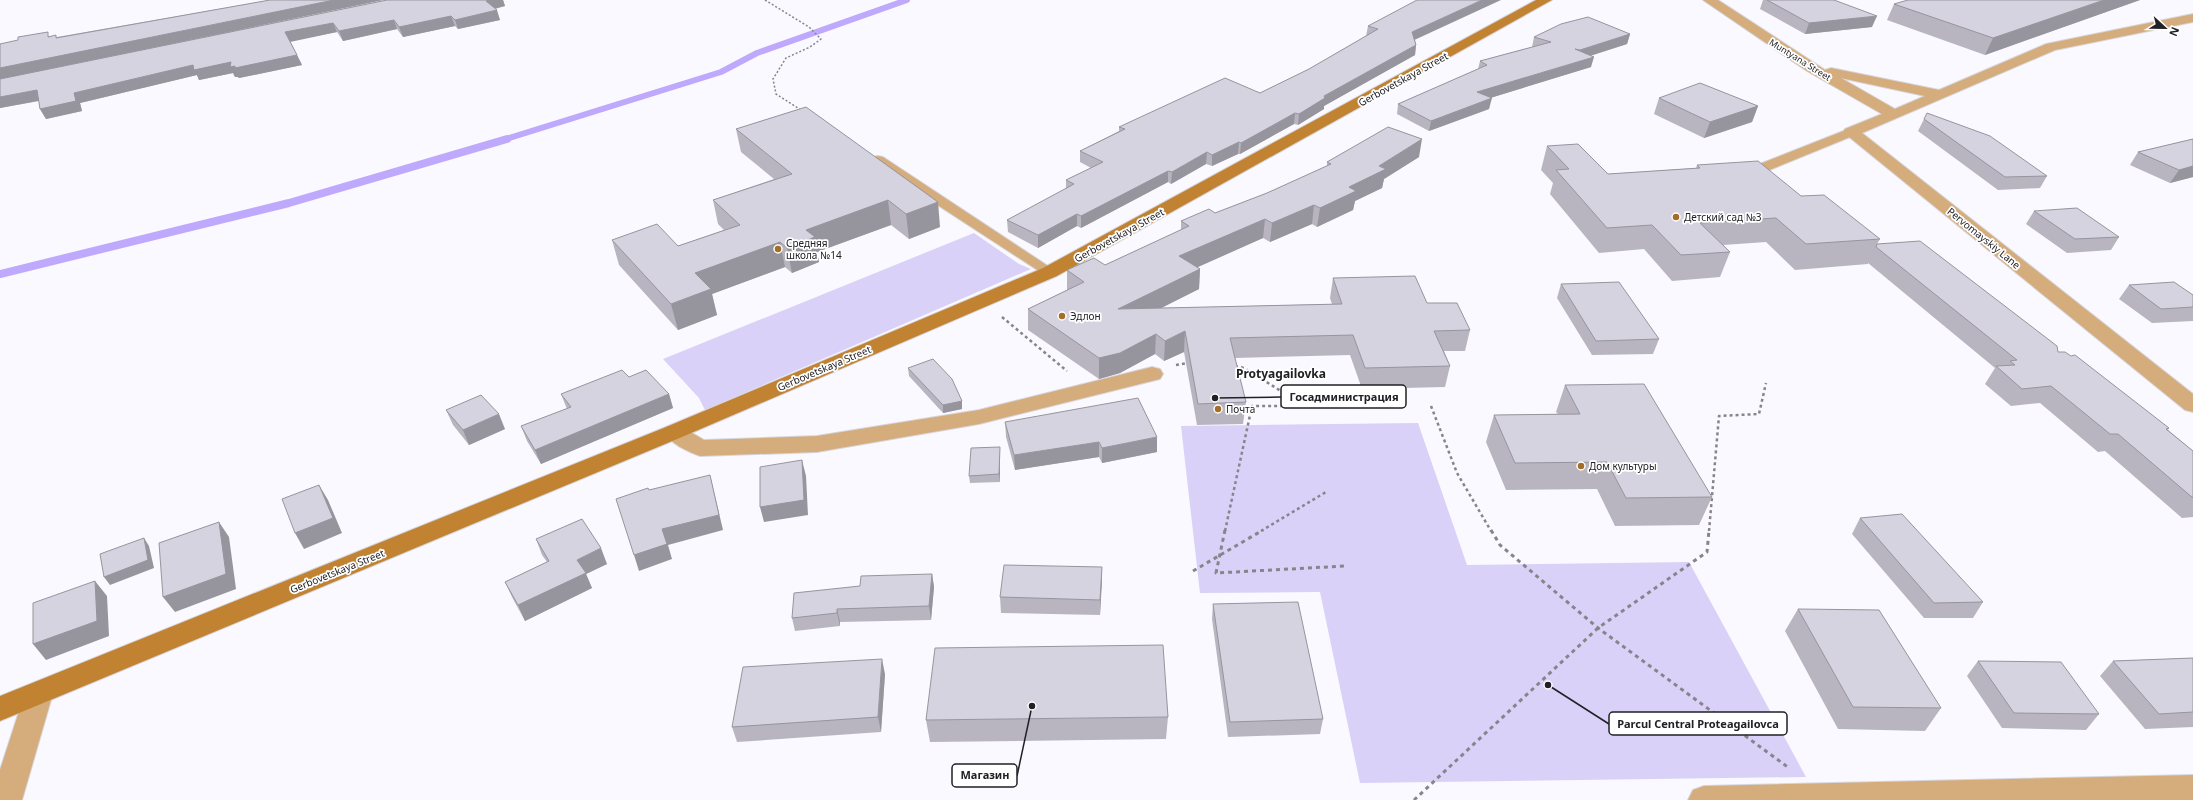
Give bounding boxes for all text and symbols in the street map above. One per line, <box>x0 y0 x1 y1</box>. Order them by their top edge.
north arrow <box>2145 8 2185 48</box>
text: N <box>2166 25 2183 39</box>
street label: Muntyana Street <box>1767 35 1834 84</box>
street label: Gerbovetskaya Street <box>1356 48 1451 109</box>
street label: Gerbovetskaya Street <box>1072 204 1167 265</box>
street label: Pervomayskiy Lane <box>1945 204 2024 272</box>
place label: Детский сад №3 <box>1684 210 1762 224</box>
marker: Детский сад №3 <box>1671 212 1681 222</box>
place label: Средняя школа №14 <box>786 236 842 262</box>
marker: Средняя школа №14 <box>773 244 783 254</box>
place label: Эдлон <box>1070 309 1101 323</box>
marker: Эдлон <box>1057 311 1067 321</box>
street label: Gerbovetskaya Street <box>775 342 873 394</box>
district label: Protyagailovka <box>1236 365 1326 382</box>
callout: Госадминистрация <box>1281 385 1406 408</box>
text: Госадминистрация <box>1289 389 1399 404</box>
place label: Почта <box>1226 402 1255 416</box>
marker: Почта <box>1213 404 1223 414</box>
place label: Дом культуры <box>1589 459 1657 473</box>
marker: Дом культуры <box>1576 461 1586 471</box>
street label: Gerbovetskaya Street <box>288 546 387 596</box>
callout: Parcul Central Proteagailovca <box>1609 712 1787 735</box>
text: Parcul Central Proteagailovca <box>1617 716 1779 731</box>
callout: Магазин <box>952 764 1017 787</box>
text: Магазин <box>960 767 1010 782</box>

